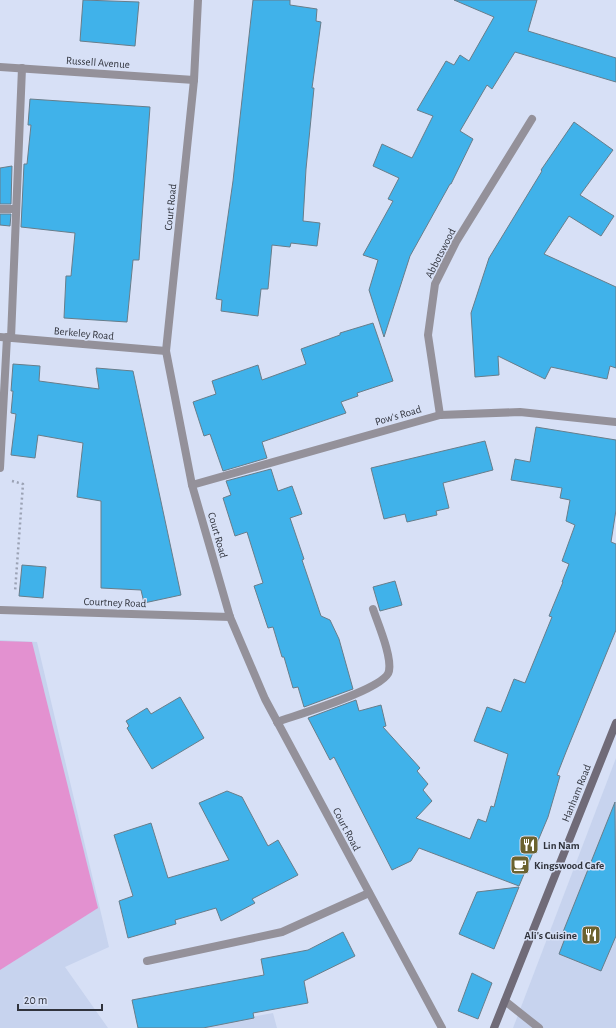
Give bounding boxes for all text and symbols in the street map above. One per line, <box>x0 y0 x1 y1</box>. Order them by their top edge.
street label: Russell Avenue <box>66 55 130 70</box>
street label: Court Road <box>163 183 178 231</box>
street label: Abbotswood <box>423 226 458 280</box>
street label: Berkeley Road <box>53 325 115 342</box>
street label: Pow's Road <box>374 404 423 427</box>
street label: Court Road <box>206 511 229 560</box>
street label: Courtney Road <box>84 596 147 609</box>
street label: Hanham Road <box>560 763 593 824</box>
street label: Court Road <box>331 806 363 853</box>
restaurant icon: Lin Nam <box>518 834 540 856</box>
place label: Lin Nam <box>543 840 580 851</box>
cafe icon: Kingswood Cafe <box>509 854 531 876</box>
place label: Kingswood Cafe <box>534 860 604 871</box>
restaurant icon: Ali's Cuisine <box>580 924 602 946</box>
place label: Ali's Cuisine <box>524 930 577 941</box>
scale bar <box>18 986 102 1012</box>
text: 20 m <box>24 994 47 1006</box>

